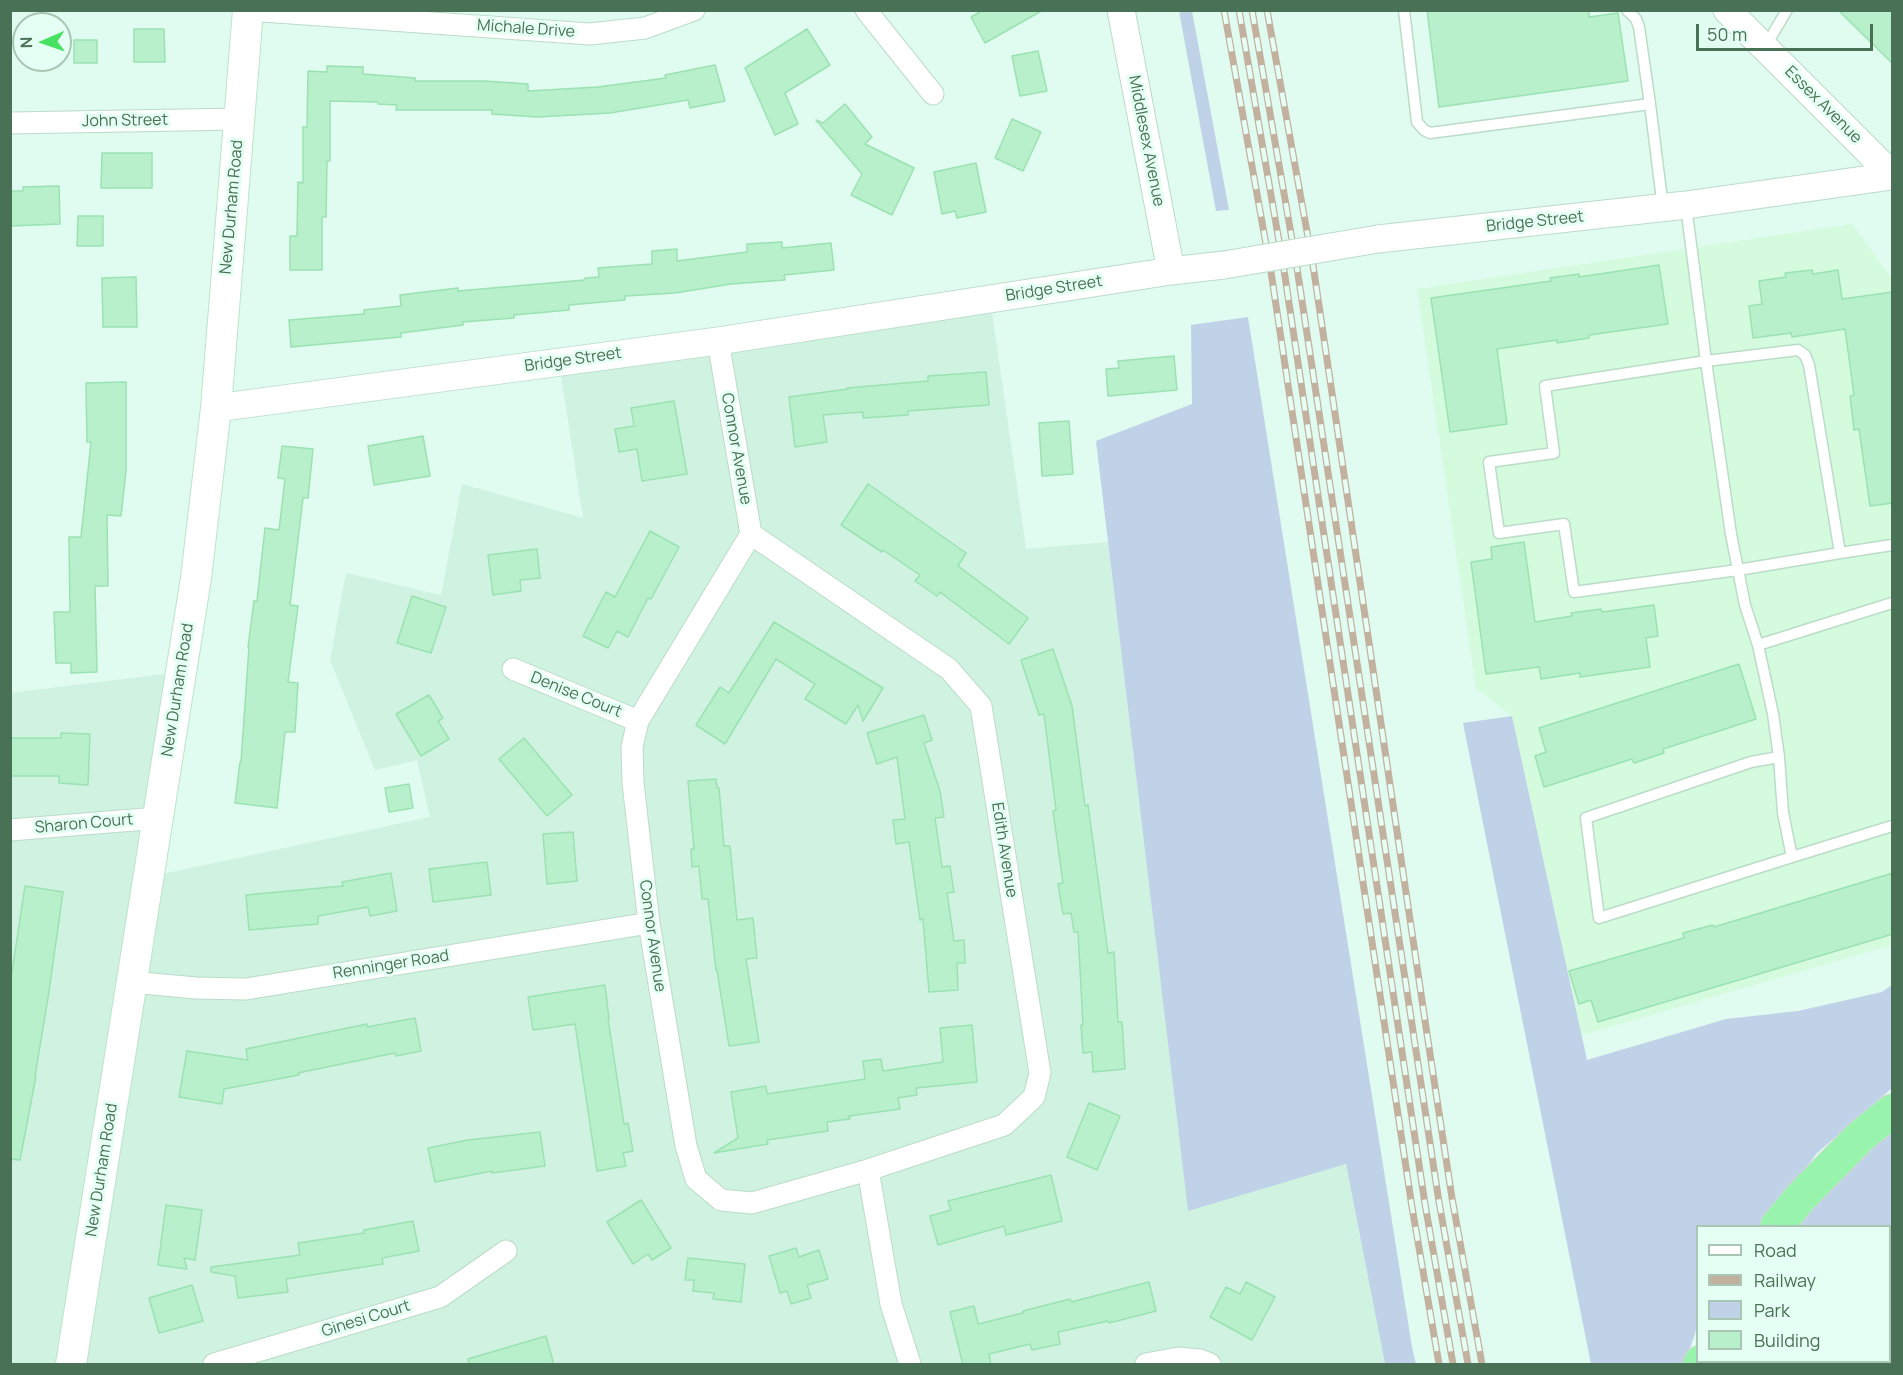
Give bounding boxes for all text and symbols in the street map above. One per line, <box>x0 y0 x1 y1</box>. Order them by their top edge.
north arrow <box>12 12 72 72</box>
scale bar <box>1699 12 1876 50</box>
street label: Michale Drive <box>476 16 576 42</box>
text: 50 m <box>1707 22 1747 46</box>
text: N <box>15 36 37 49</box>
street label: Essex Avenue <box>1780 62 1866 148</box>
street label: Middlesex Avenue <box>1124 74 1168 208</box>
street label: John Street <box>82 111 168 131</box>
street label: New Durham Road <box>217 139 247 275</box>
street label: Bridge Street <box>1485 207 1585 237</box>
street label: Bridge Street <box>1004 272 1104 306</box>
street label: Bridge Street <box>523 344 623 376</box>
street label: Connor Avenue <box>717 392 755 506</box>
street label: New Durham Road <box>158 622 198 758</box>
street label: Denise Court <box>528 668 624 722</box>
street label: Edith Avenue <box>987 801 1021 899</box>
street label: Sharon Court <box>34 810 134 838</box>
street label: Connor Avenue <box>635 879 669 993</box>
street label: Renninger Road <box>332 946 450 984</box>
street label: New Durham Road <box>82 1102 122 1238</box>
legend <box>1696 1225 1891 1363</box>
text: Road <box>1754 1238 1797 1262</box>
text: Railway <box>1754 1268 1816 1292</box>
street label: Ginesi Court <box>319 1296 413 1342</box>
text: Park <box>1754 1298 1790 1322</box>
text: Building <box>1754 1328 1820 1352</box>

